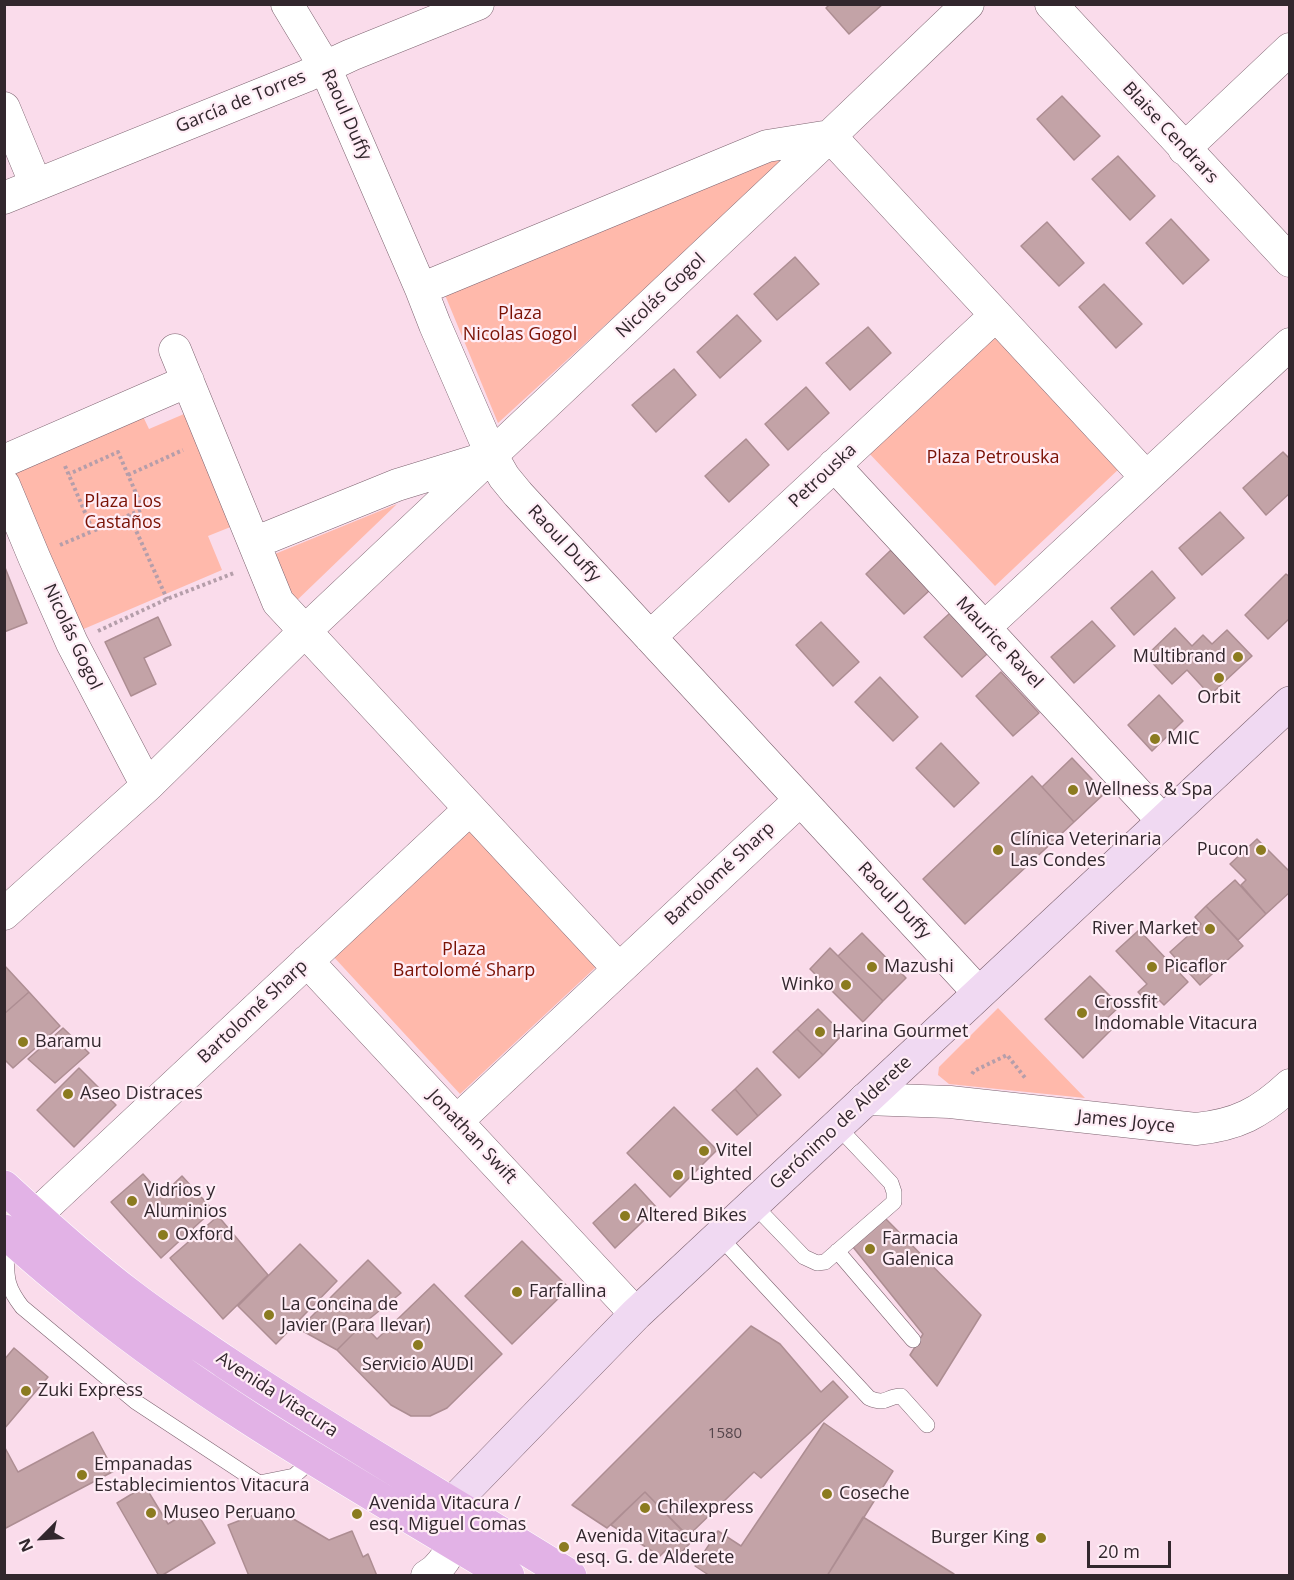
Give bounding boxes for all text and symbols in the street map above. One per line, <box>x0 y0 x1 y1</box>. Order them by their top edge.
street label: García de Torres <box>173 66 309 138</box>
street label: Raoul Duffy <box>316 66 376 164</box>
street label: Blaise Cendrars <box>1117 78 1223 188</box>
street label: Nicolás Gogol <box>612 249 710 343</box>
park label: Plaza Nicolas Gogol <box>463 303 577 346</box>
street label: Petrouska <box>785 439 861 513</box>
park label: Plaza Petrouska <box>926 447 1060 469</box>
park label: Plaza Los Castaños <box>84 491 162 534</box>
street label: Raoul Duffy <box>523 501 605 587</box>
street label: Nicolás Gogol <box>38 581 106 693</box>
street label: Maurice Ravel <box>951 593 1047 693</box>
place label: Multibrand <box>1133 646 1226 668</box>
marker: Multibrand <box>1231 650 1245 664</box>
marker: Orbit <box>1212 671 1226 685</box>
place label: Orbit <box>1197 687 1241 709</box>
place label: MIC <box>1167 728 1200 750</box>
marker: MIC <box>1148 732 1162 746</box>
place label: Wellness & Spa <box>1085 779 1212 801</box>
marker: Wellness & Spa <box>1066 783 1080 797</box>
street label: Bartolomé Sharp <box>661 818 779 930</box>
place label: Clínica Veterinaria Las Condes <box>1010 829 1162 872</box>
place label: Pucon <box>1197 839 1249 861</box>
marker: Clínica Veterinaria Las Condes <box>991 843 1005 857</box>
marker: Pucon <box>1254 843 1268 857</box>
street label: Raoul Duffy <box>853 858 935 944</box>
place label: River Market <box>1092 918 1198 940</box>
marker: River Market <box>1203 922 1217 936</box>
park label: Plaza Bartolomé Sharp <box>393 939 535 982</box>
street label: Bartolomé Sharp <box>194 956 312 1068</box>
place label: Mazushi <box>884 956 954 978</box>
place label: Picaflor <box>1164 956 1227 978</box>
marker: Mazushi <box>865 960 879 974</box>
marker: Picaflor <box>1145 960 1159 974</box>
place label: Winko <box>782 974 834 996</box>
marker: Winko <box>839 978 853 992</box>
place label: Crossfit Indomable Vitacura <box>1094 992 1258 1034</box>
marker: Crossfit Indomable Vitacura <box>1075 1006 1089 1020</box>
place label: Harina Gourmet <box>832 1021 968 1043</box>
marker: Harina Gourmet <box>813 1025 827 1039</box>
place label: Baramu <box>35 1031 102 1053</box>
marker: Baramu <box>16 1035 30 1049</box>
street label: Gerónimo de Alderete <box>766 1052 916 1194</box>
place label: Aseo Distraces <box>80 1083 203 1105</box>
street label: Jonathan Swift <box>423 1085 521 1189</box>
marker: Aseo Distraces <box>61 1087 75 1101</box>
street label: James Joyce <box>1076 1106 1176 1138</box>
place label: Vitel <box>716 1140 752 1162</box>
marker: Vitel <box>697 1144 711 1158</box>
place label: Lighted <box>690 1164 752 1186</box>
marker: Lighted <box>671 1168 685 1182</box>
place label: Vidrios y Aluminios <box>144 1180 227 1222</box>
marker: Vidrios y Aluminios <box>125 1194 139 1208</box>
place label: Altered Bikes <box>637 1205 747 1227</box>
marker: Altered Bikes <box>618 1209 632 1223</box>
place label: Oxford <box>175 1224 234 1246</box>
marker: Oxford <box>156 1228 170 1242</box>
place label: Farmacia Galenica <box>882 1228 958 1270</box>
marker: Farmacia Galenica <box>863 1242 877 1256</box>
place label: Farfallina <box>529 1281 606 1303</box>
marker: Farfallina <box>510 1285 524 1299</box>
place label: La Concina de Javier (Para llevar) <box>281 1294 431 1336</box>
marker: La Concina de Javier (Para llevar) <box>262 1308 276 1322</box>
marker: Servicio AUDI <box>411 1338 425 1352</box>
street label: Avenida Vitacura <box>212 1348 342 1442</box>
place label: Servicio AUDI <box>362 1354 474 1376</box>
place label: Zuki Express <box>38 1380 143 1402</box>
marker: Zuki Express <box>19 1384 33 1398</box>
house number: 1580 <box>708 1425 742 1443</box>
place label: Empanadas Establecimientos Vitacura <box>94 1454 309 1496</box>
marker: Empanadas Establecimientos Vitacura <box>75 1468 89 1482</box>
place label: Coseche <box>839 1483 910 1505</box>
marker: Coseche <box>820 1487 834 1501</box>
place label: Avenida Vitacura / esq. Miguel Comas <box>369 1493 526 1536</box>
place label: Chilexpress <box>657 1497 754 1519</box>
marker: Chilexpress <box>638 1501 652 1515</box>
place label: Museo Peruano <box>163 1502 296 1524</box>
marker: Museo Peruano <box>144 1506 158 1520</box>
marker: Avenida Vitacura / esq. Miguel Comas <box>350 1507 364 1521</box>
north arrow <box>12 1508 72 1568</box>
place label: Avenida Vitacura / esq. G. de Alderete <box>576 1526 734 1568</box>
place label: Burger King <box>931 1527 1029 1549</box>
scale bar <box>1090 1529 1174 1567</box>
marker: Burger King <box>1034 1531 1048 1545</box>
text: N <box>13 1535 38 1556</box>
text: 20 m <box>1098 1539 1140 1563</box>
marker: Avenida Vitacura / esq. G. de Alderete <box>557 1540 571 1554</box>

